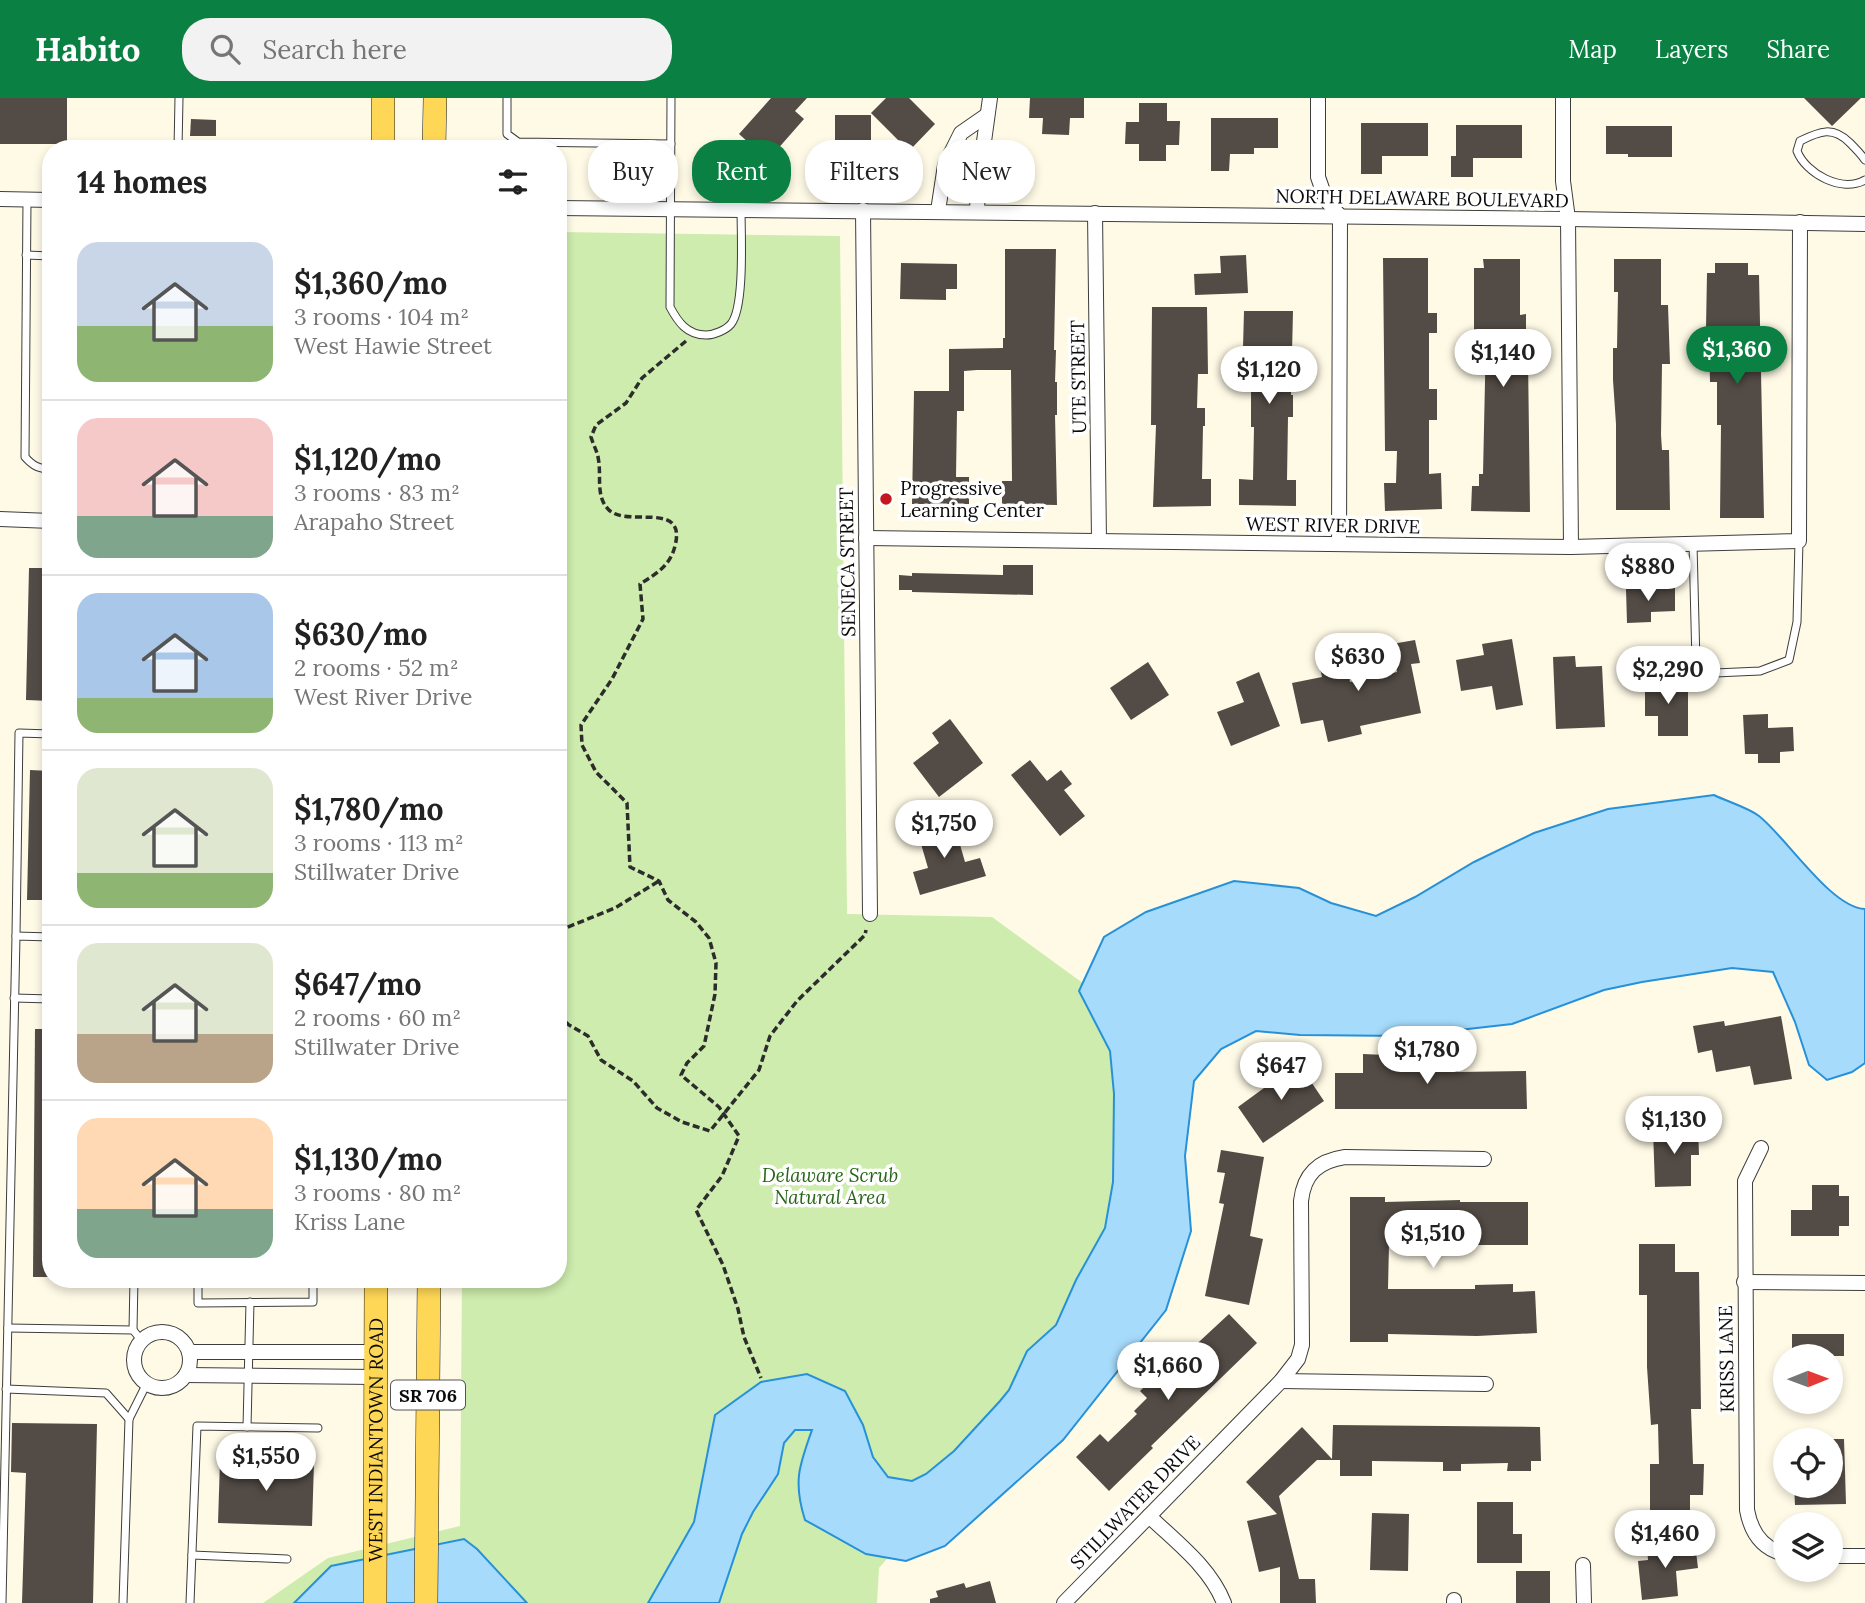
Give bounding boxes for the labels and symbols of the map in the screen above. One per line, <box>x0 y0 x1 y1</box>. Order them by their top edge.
street label: NORTH DELAWARE BOULEVARD <box>1275 183 1569 213</box>
street label: UTE STREET <box>1065 320 1091 434</box>
pin: $1,360 <box>1680 327 1794 386</box>
pin: $1,140 <box>1446 330 1560 389</box>
pin: $1,120 <box>1212 346 1326 406</box>
place label: Progressive Learning Center <box>900 476 1045 522</box>
street label: SENECA STREET <box>834 487 860 637</box>
marker: Progressive Learning Center <box>878 491 894 507</box>
street label: WEST RIVER DRIVE <box>1246 511 1420 539</box>
pin: $880 <box>1607 544 1689 603</box>
pin: $630 <box>1317 634 1399 693</box>
pin: $2,290 <box>1611 646 1725 706</box>
pin: $1,750 <box>887 800 1001 860</box>
pin: $1,780 <box>1370 1026 1484 1086</box>
pin: $647 <box>1240 1042 1322 1102</box>
pin: $1,130 <box>1617 1096 1731 1156</box>
park label: Delaware Scrub Natural Area <box>762 1163 898 1209</box>
pin: $1,510 <box>1376 1210 1490 1270</box>
street label: KRISS LANE <box>1713 1305 1739 1413</box>
street label: WEST INDIANTOWN ROAD <box>363 1318 388 1562</box>
pin: $1,660 <box>1111 1342 1225 1402</box>
north arrow <box>1773 1344 1843 1414</box>
road number: SR 706 <box>391 1380 465 1410</box>
street label: STILLWATER DRIVE <box>1065 1430 1205 1574</box>
pin: $1,550 <box>209 1434 323 1493</box>
pin: $1,460 <box>1608 1510 1722 1570</box>

